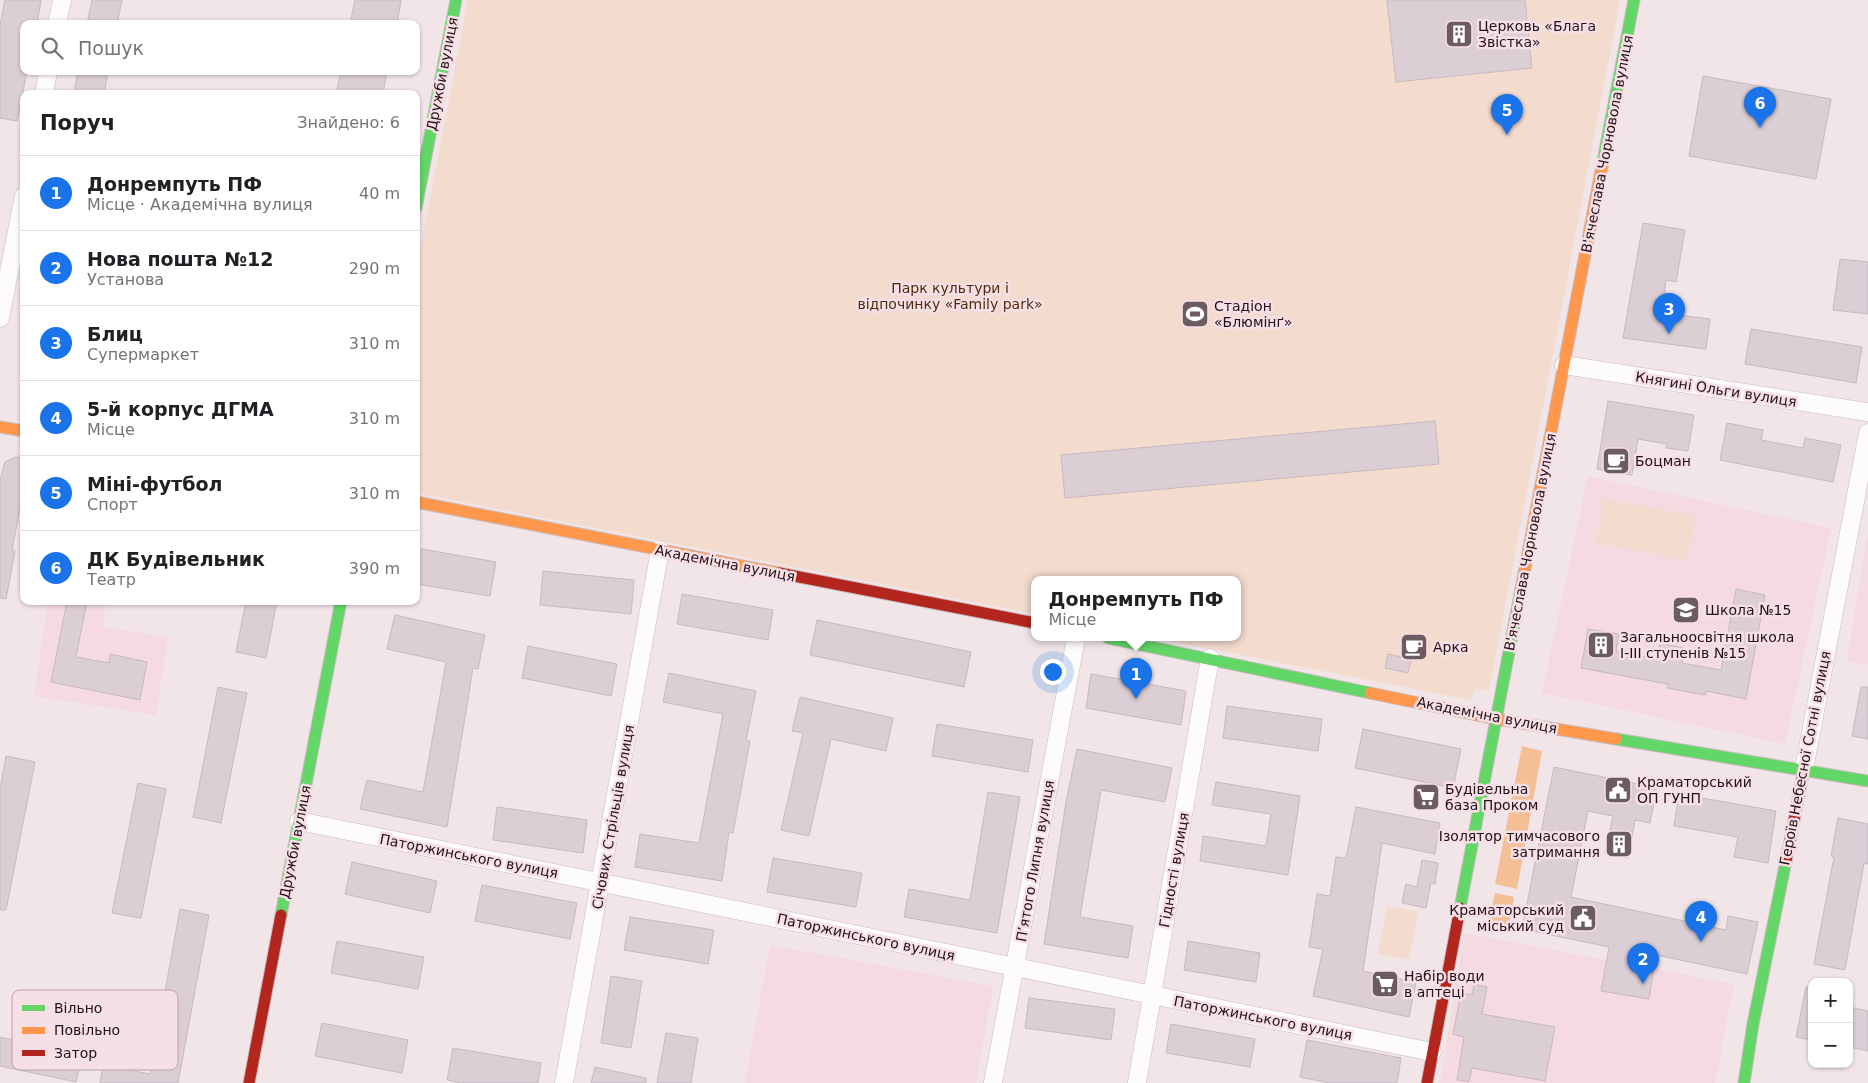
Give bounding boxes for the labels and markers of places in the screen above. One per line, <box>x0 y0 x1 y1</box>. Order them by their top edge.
place label: Церковь «Блага Звістка» <box>1478 18 1596 50</box>
building icon: Церковь «Блага Звістка» <box>1444 19 1474 49</box>
pin: 6 <box>1744 87 1776 128</box>
pin: 5 <box>1491 94 1523 135</box>
pin: 3 <box>1653 293 1685 334</box>
place label: Стадіон «Блюмінґ» <box>1214 298 1292 330</box>
sports icon: Стадіон «Блюмінґ» <box>1180 299 1210 329</box>
cafe icon: Боцман <box>1601 446 1631 476</box>
place label: Боцман <box>1635 453 1691 469</box>
school or university icon: Школа №15 <box>1671 595 1701 625</box>
place label: Школа №15 <box>1705 602 1791 618</box>
place label: Загальноосвітня школа І-ІІІ ступенів №15 <box>1620 629 1794 661</box>
building icon: Загальноосвітня школа І-ІІІ ступенів №15 <box>1586 630 1616 660</box>
cafe icon: Арка <box>1399 632 1429 662</box>
place label: Арка <box>1433 639 1469 655</box>
pin: 1 <box>1120 658 1152 699</box>
place label: Краматорський ОП ГУНП <box>1637 774 1752 806</box>
public building icon: Краматорський ОП ГУНП <box>1603 775 1633 805</box>
place label: Будівельна база Проком <box>1445 781 1538 813</box>
supermarket icon: Будівельна база Проком <box>1411 782 1441 812</box>
place label: Ізолятор тимчасового затримання <box>1439 828 1600 860</box>
building icon: Ізолятор тимчасового затримання <box>1604 829 1634 859</box>
pin: 4 <box>1685 901 1717 942</box>
place label: Краматорський міський суд <box>1449 902 1564 934</box>
public building icon: Краматорський міський суд <box>1568 903 1598 933</box>
pin: 2 <box>1627 943 1659 984</box>
place label: Набір води в аптеці <box>1404 968 1485 1000</box>
supermarket icon: Набір води в аптеці <box>1370 969 1400 999</box>

